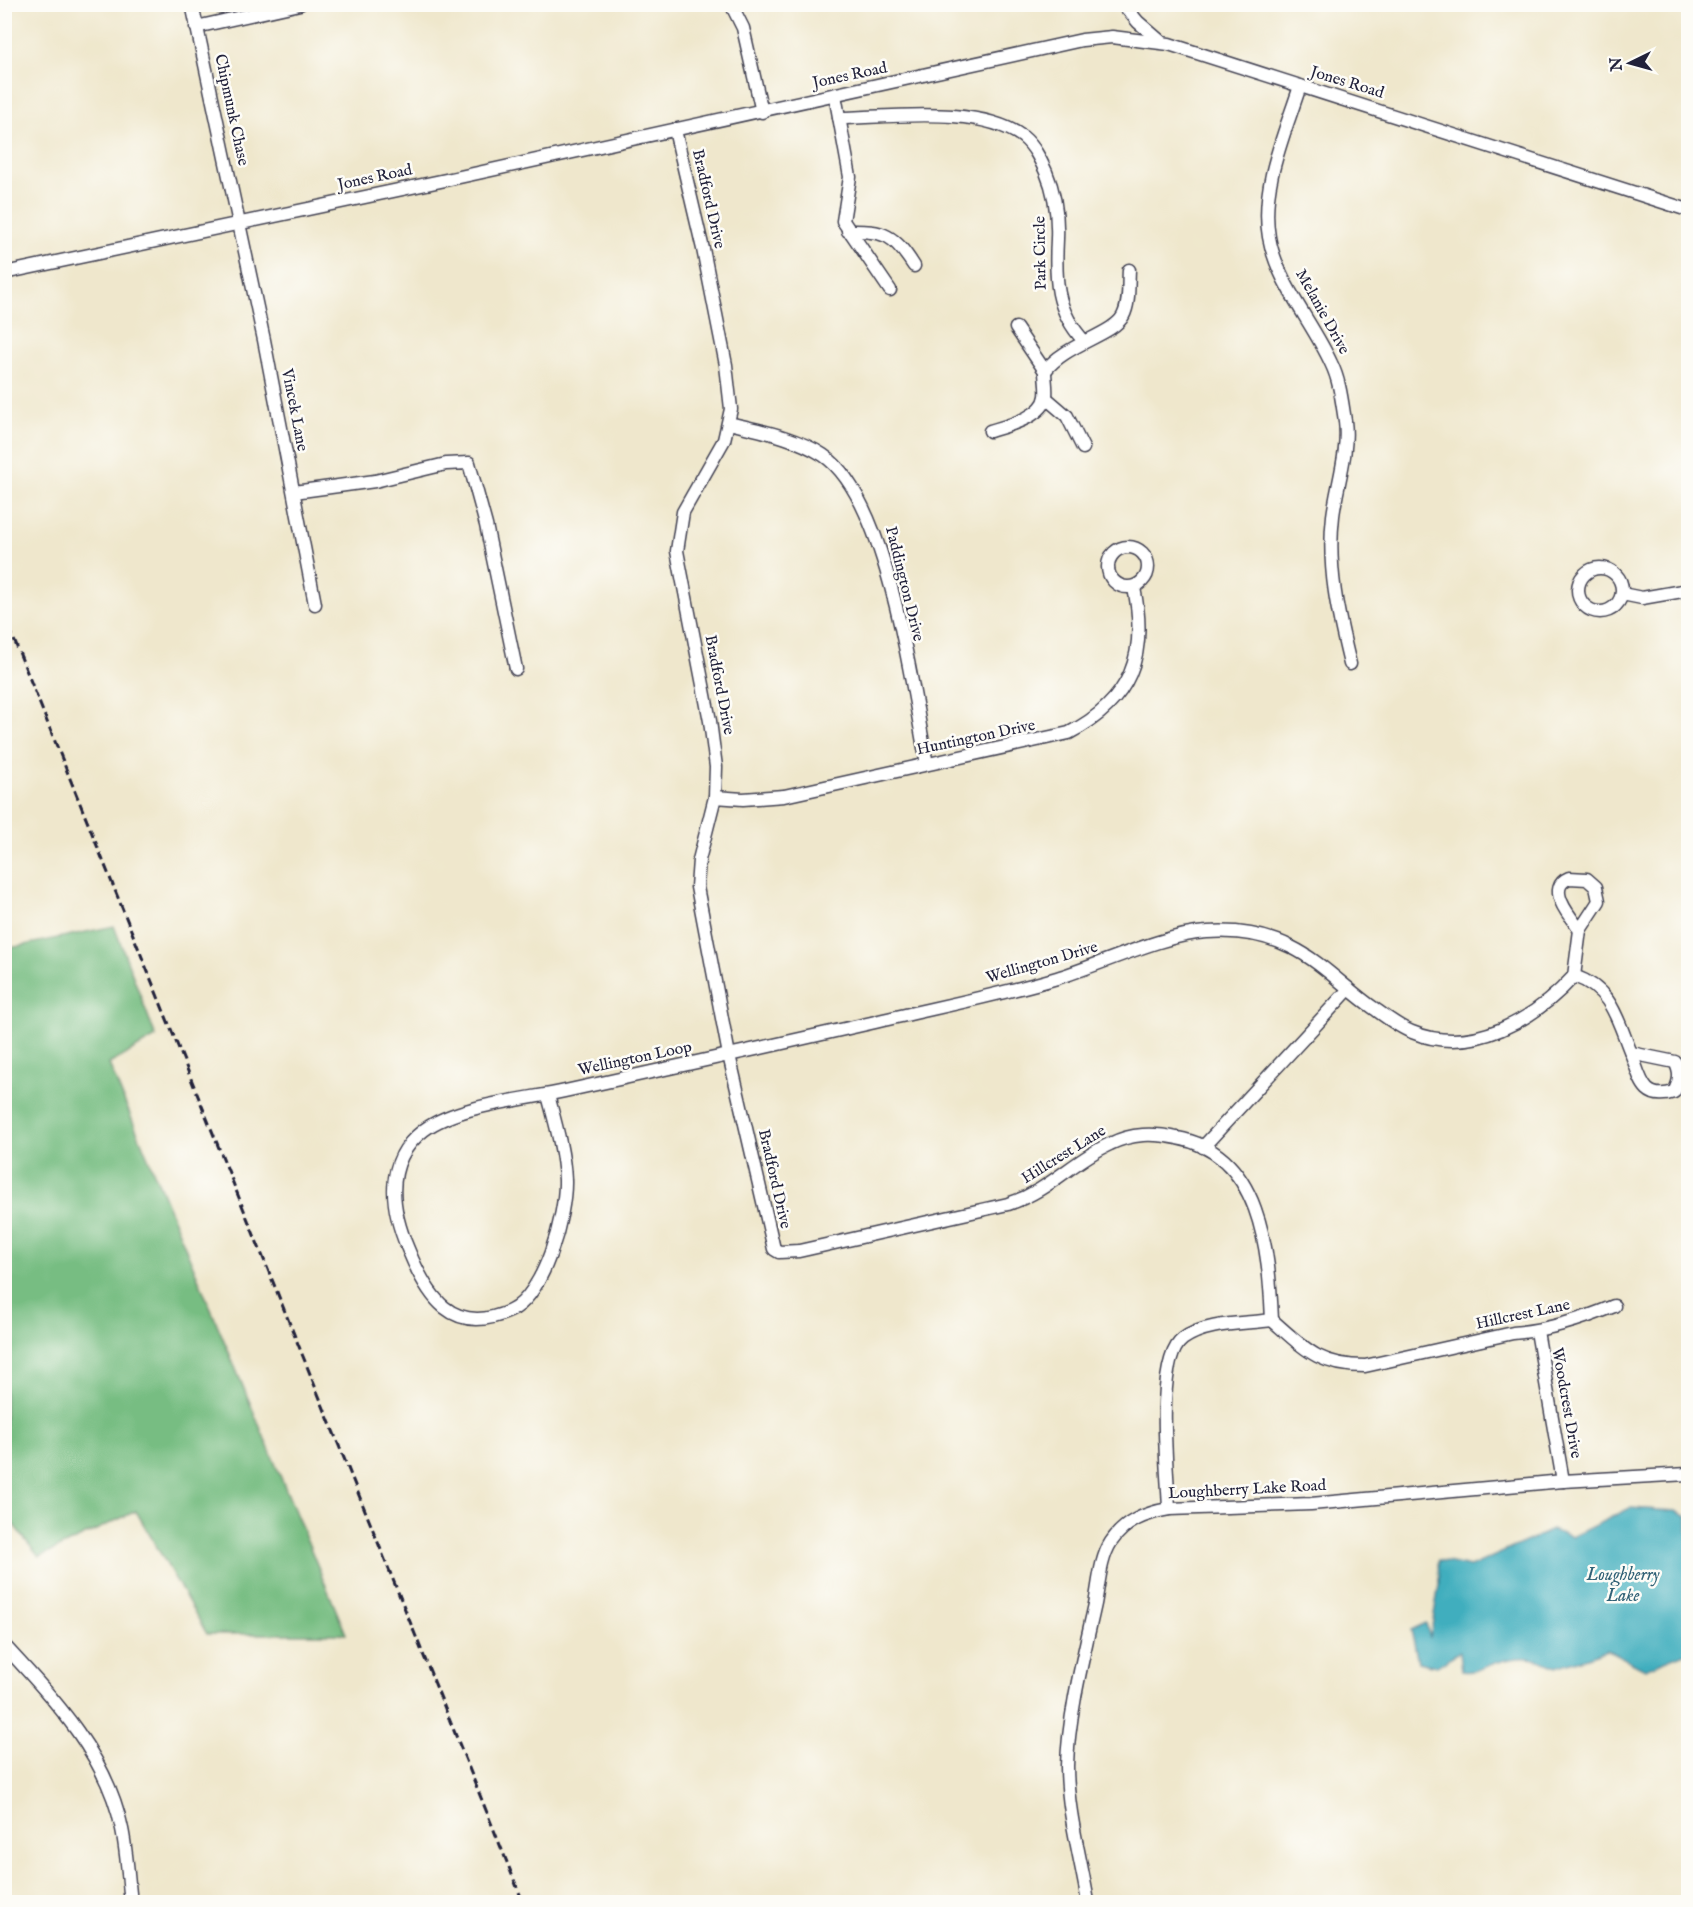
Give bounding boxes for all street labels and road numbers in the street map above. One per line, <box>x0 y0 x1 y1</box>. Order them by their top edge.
street label: Chipmunk Chase <box>209 52 253 168</box>
street label: Jones Road <box>809 58 890 94</box>
street label: Jones Road <box>1306 62 1387 104</box>
street label: Bradford Drive <box>687 147 729 251</box>
street label: Jones Road <box>334 160 415 196</box>
street label: Park Circle <box>1030 216 1052 290</box>
street label: Melanie Drive <box>1290 266 1354 358</box>
street label: Vincek Lane <box>276 366 312 453</box>
street label: Paddington Drive <box>880 524 928 644</box>
street label: Bradford Drive <box>700 633 738 737</box>
street label: Huntington Drive <box>915 716 1037 760</box>
street label: Wellington Drive <box>984 937 1100 989</box>
street label: Wellington Loop <box>576 1037 694 1081</box>
street label: Hillcrest Lane <box>1018 1121 1110 1189</box>
street label: Bradford Drive <box>753 1127 795 1231</box>
street label: Hillcrest Lane <box>1474 1295 1572 1335</box>
street label: Woodcrest Drive <box>1546 1346 1586 1460</box>
street label: Loughberry Lake Road <box>1167 1476 1327 1504</box>

